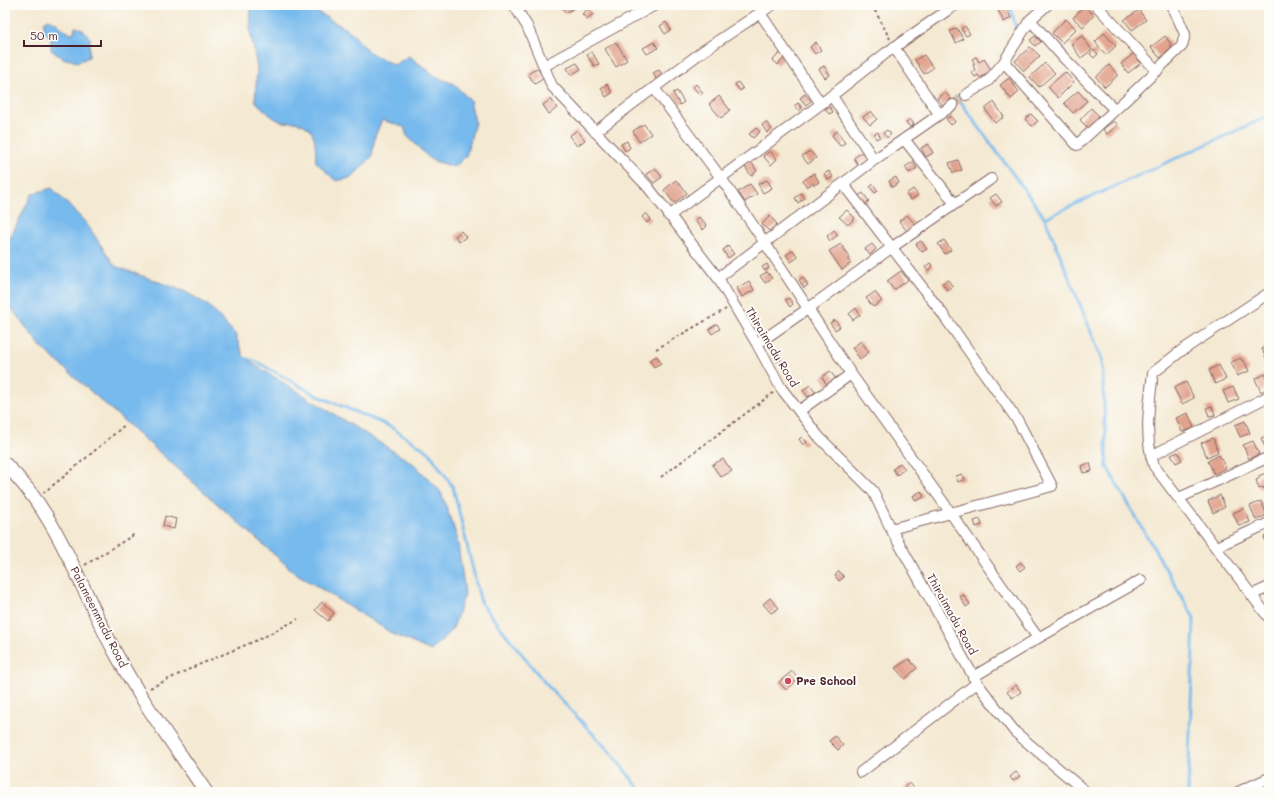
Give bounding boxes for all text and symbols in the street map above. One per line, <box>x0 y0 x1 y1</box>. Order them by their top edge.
scale bar <box>24 22 101 48</box>
text: 50 m <box>30 27 58 43</box>
street label: Thiraimadu Road <box>743 304 802 390</box>
street label: Palameenmadu Road <box>68 564 131 670</box>
street label: Thiraimadu Road <box>924 570 981 657</box>
place label: Pre School <box>796 673 856 688</box>
marker: Pre School <box>783 676 793 686</box>

